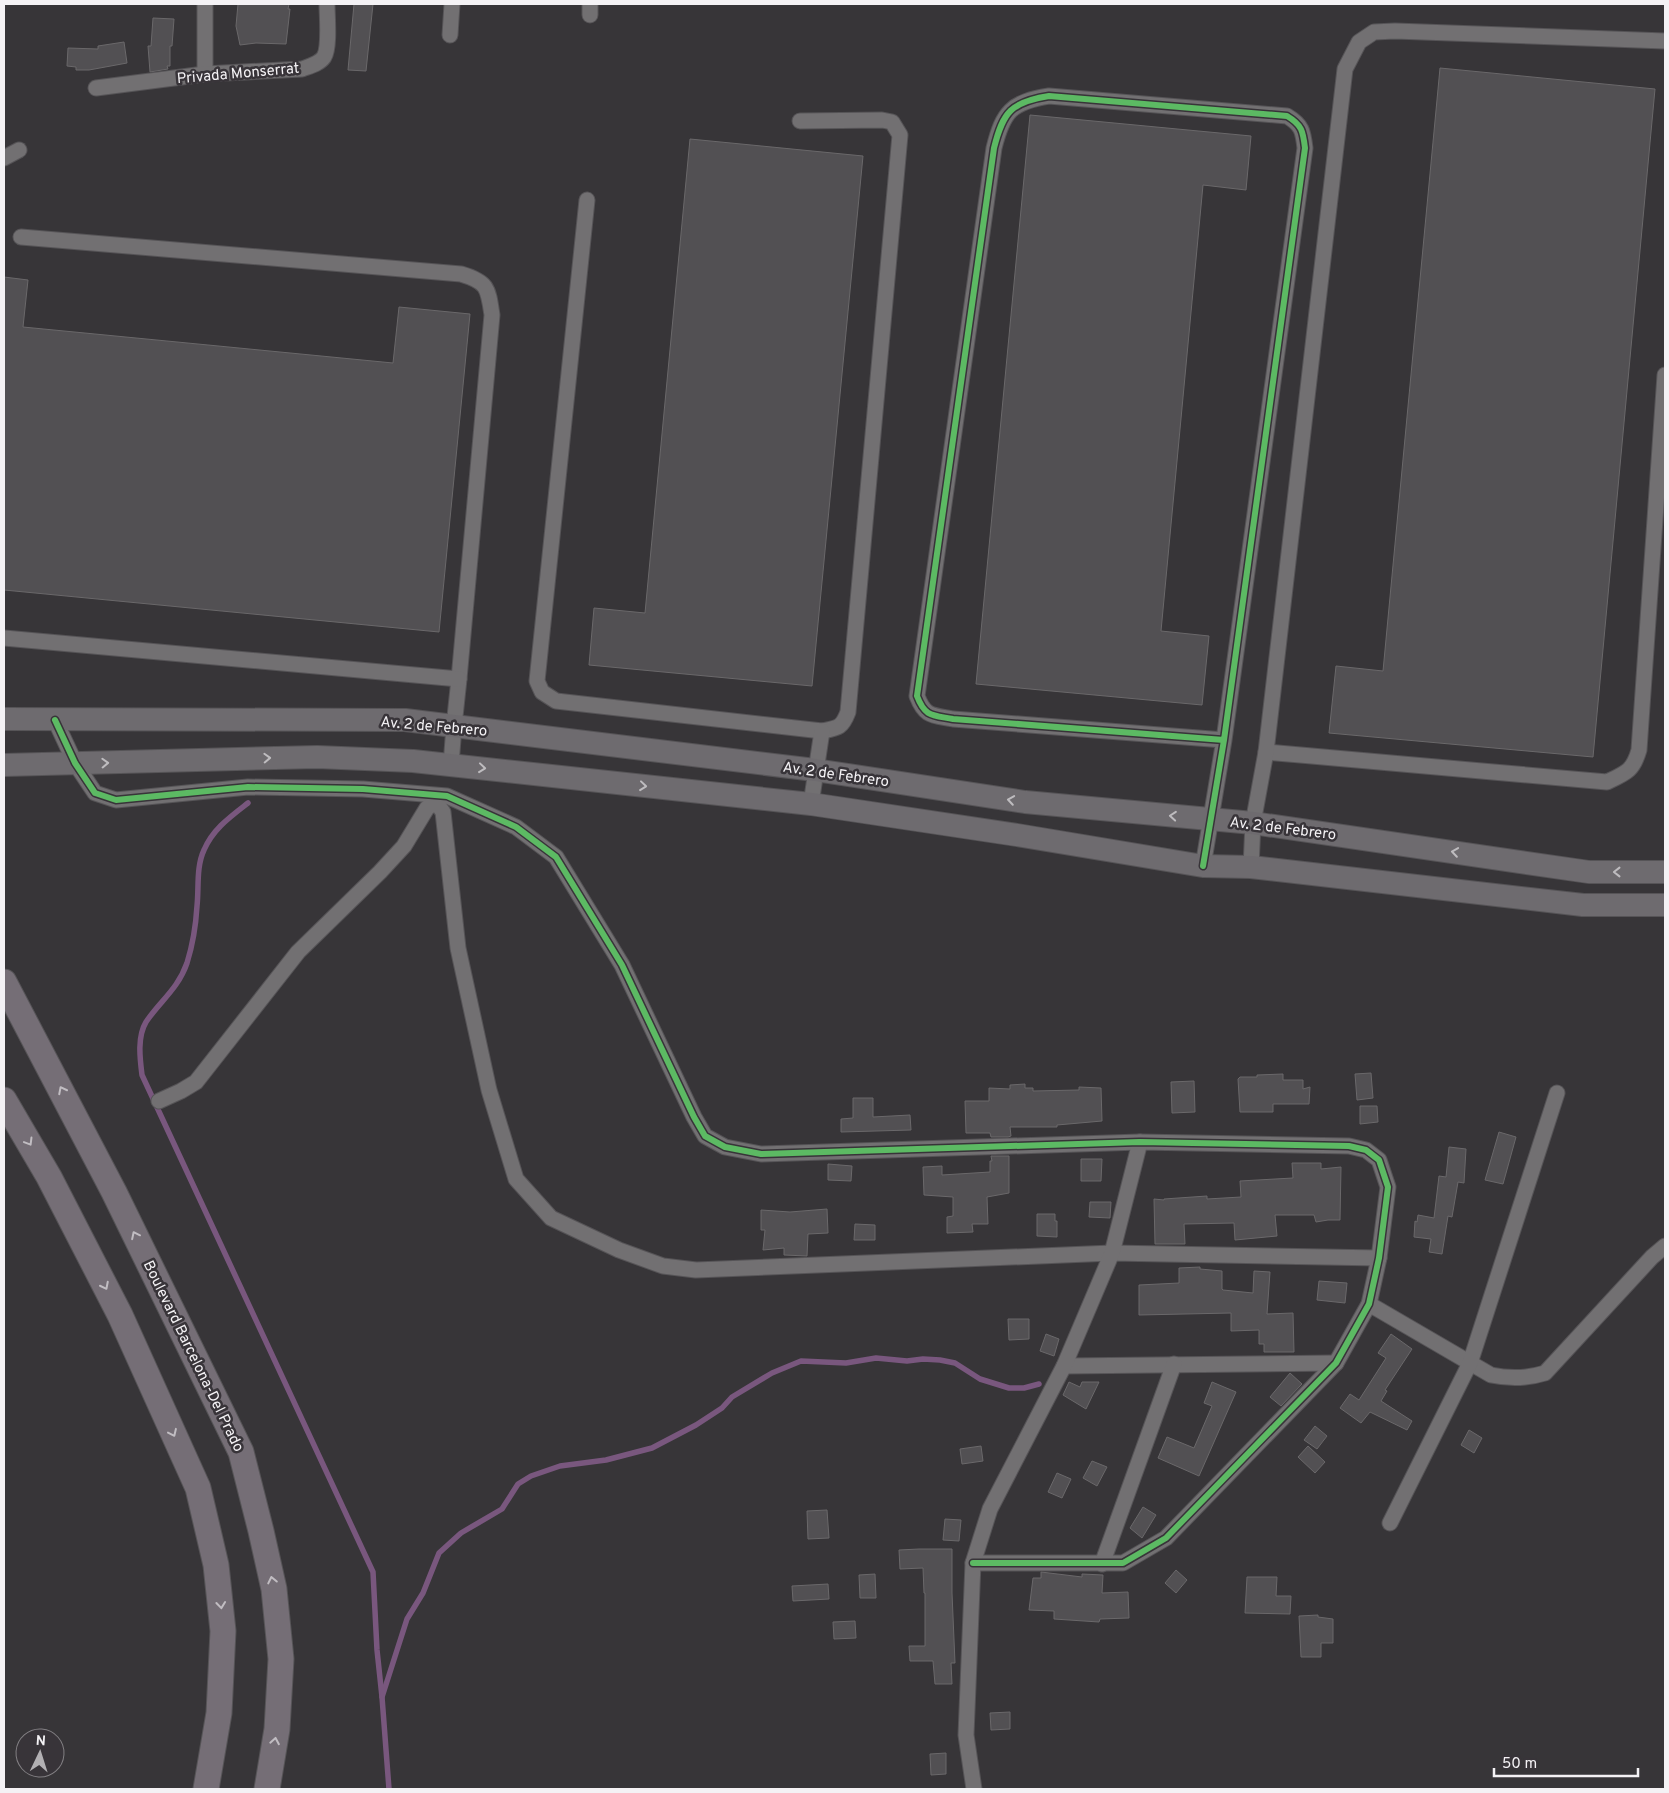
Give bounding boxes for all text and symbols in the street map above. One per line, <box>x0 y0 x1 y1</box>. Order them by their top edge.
street label: Privada Monserrat <box>176 60 300 89</box>
street label: Av. 2 de Febrero <box>380 713 488 742</box>
one-way arrow <box>264 753 272 763</box>
one-way arrow <box>101 757 109 768</box>
street label: Av. 2 de Febrero <box>782 759 890 792</box>
one-way arrow <box>478 762 486 773</box>
one-way arrow <box>640 780 648 791</box>
one-way arrow <box>1007 795 1015 806</box>
one-way arrow <box>1169 811 1177 822</box>
street label: Av. 2 de Febrero <box>1229 814 1337 845</box>
one-way arrow <box>1451 848 1460 858</box>
one-way arrow <box>1612 867 1620 877</box>
one-way arrow <box>58 1087 68 1096</box>
one-way arrow <box>22 1137 32 1146</box>
one-way arrow <box>131 1231 142 1240</box>
street label: Boulevard Barcelona-Del Prado <box>138 1258 247 1455</box>
one-way arrow <box>98 1281 109 1290</box>
one-way arrow <box>167 1428 178 1437</box>
one-way arrow <box>267 1575 278 1584</box>
one-way arrow <box>215 1602 226 1610</box>
north arrow <box>15 1728 65 1778</box>
text: N <box>35 1733 46 1750</box>
one-way arrow <box>270 1737 280 1746</box>
scale bar <box>1494 1746 1638 1778</box>
text: 50 m <box>1502 1755 1537 1774</box>

